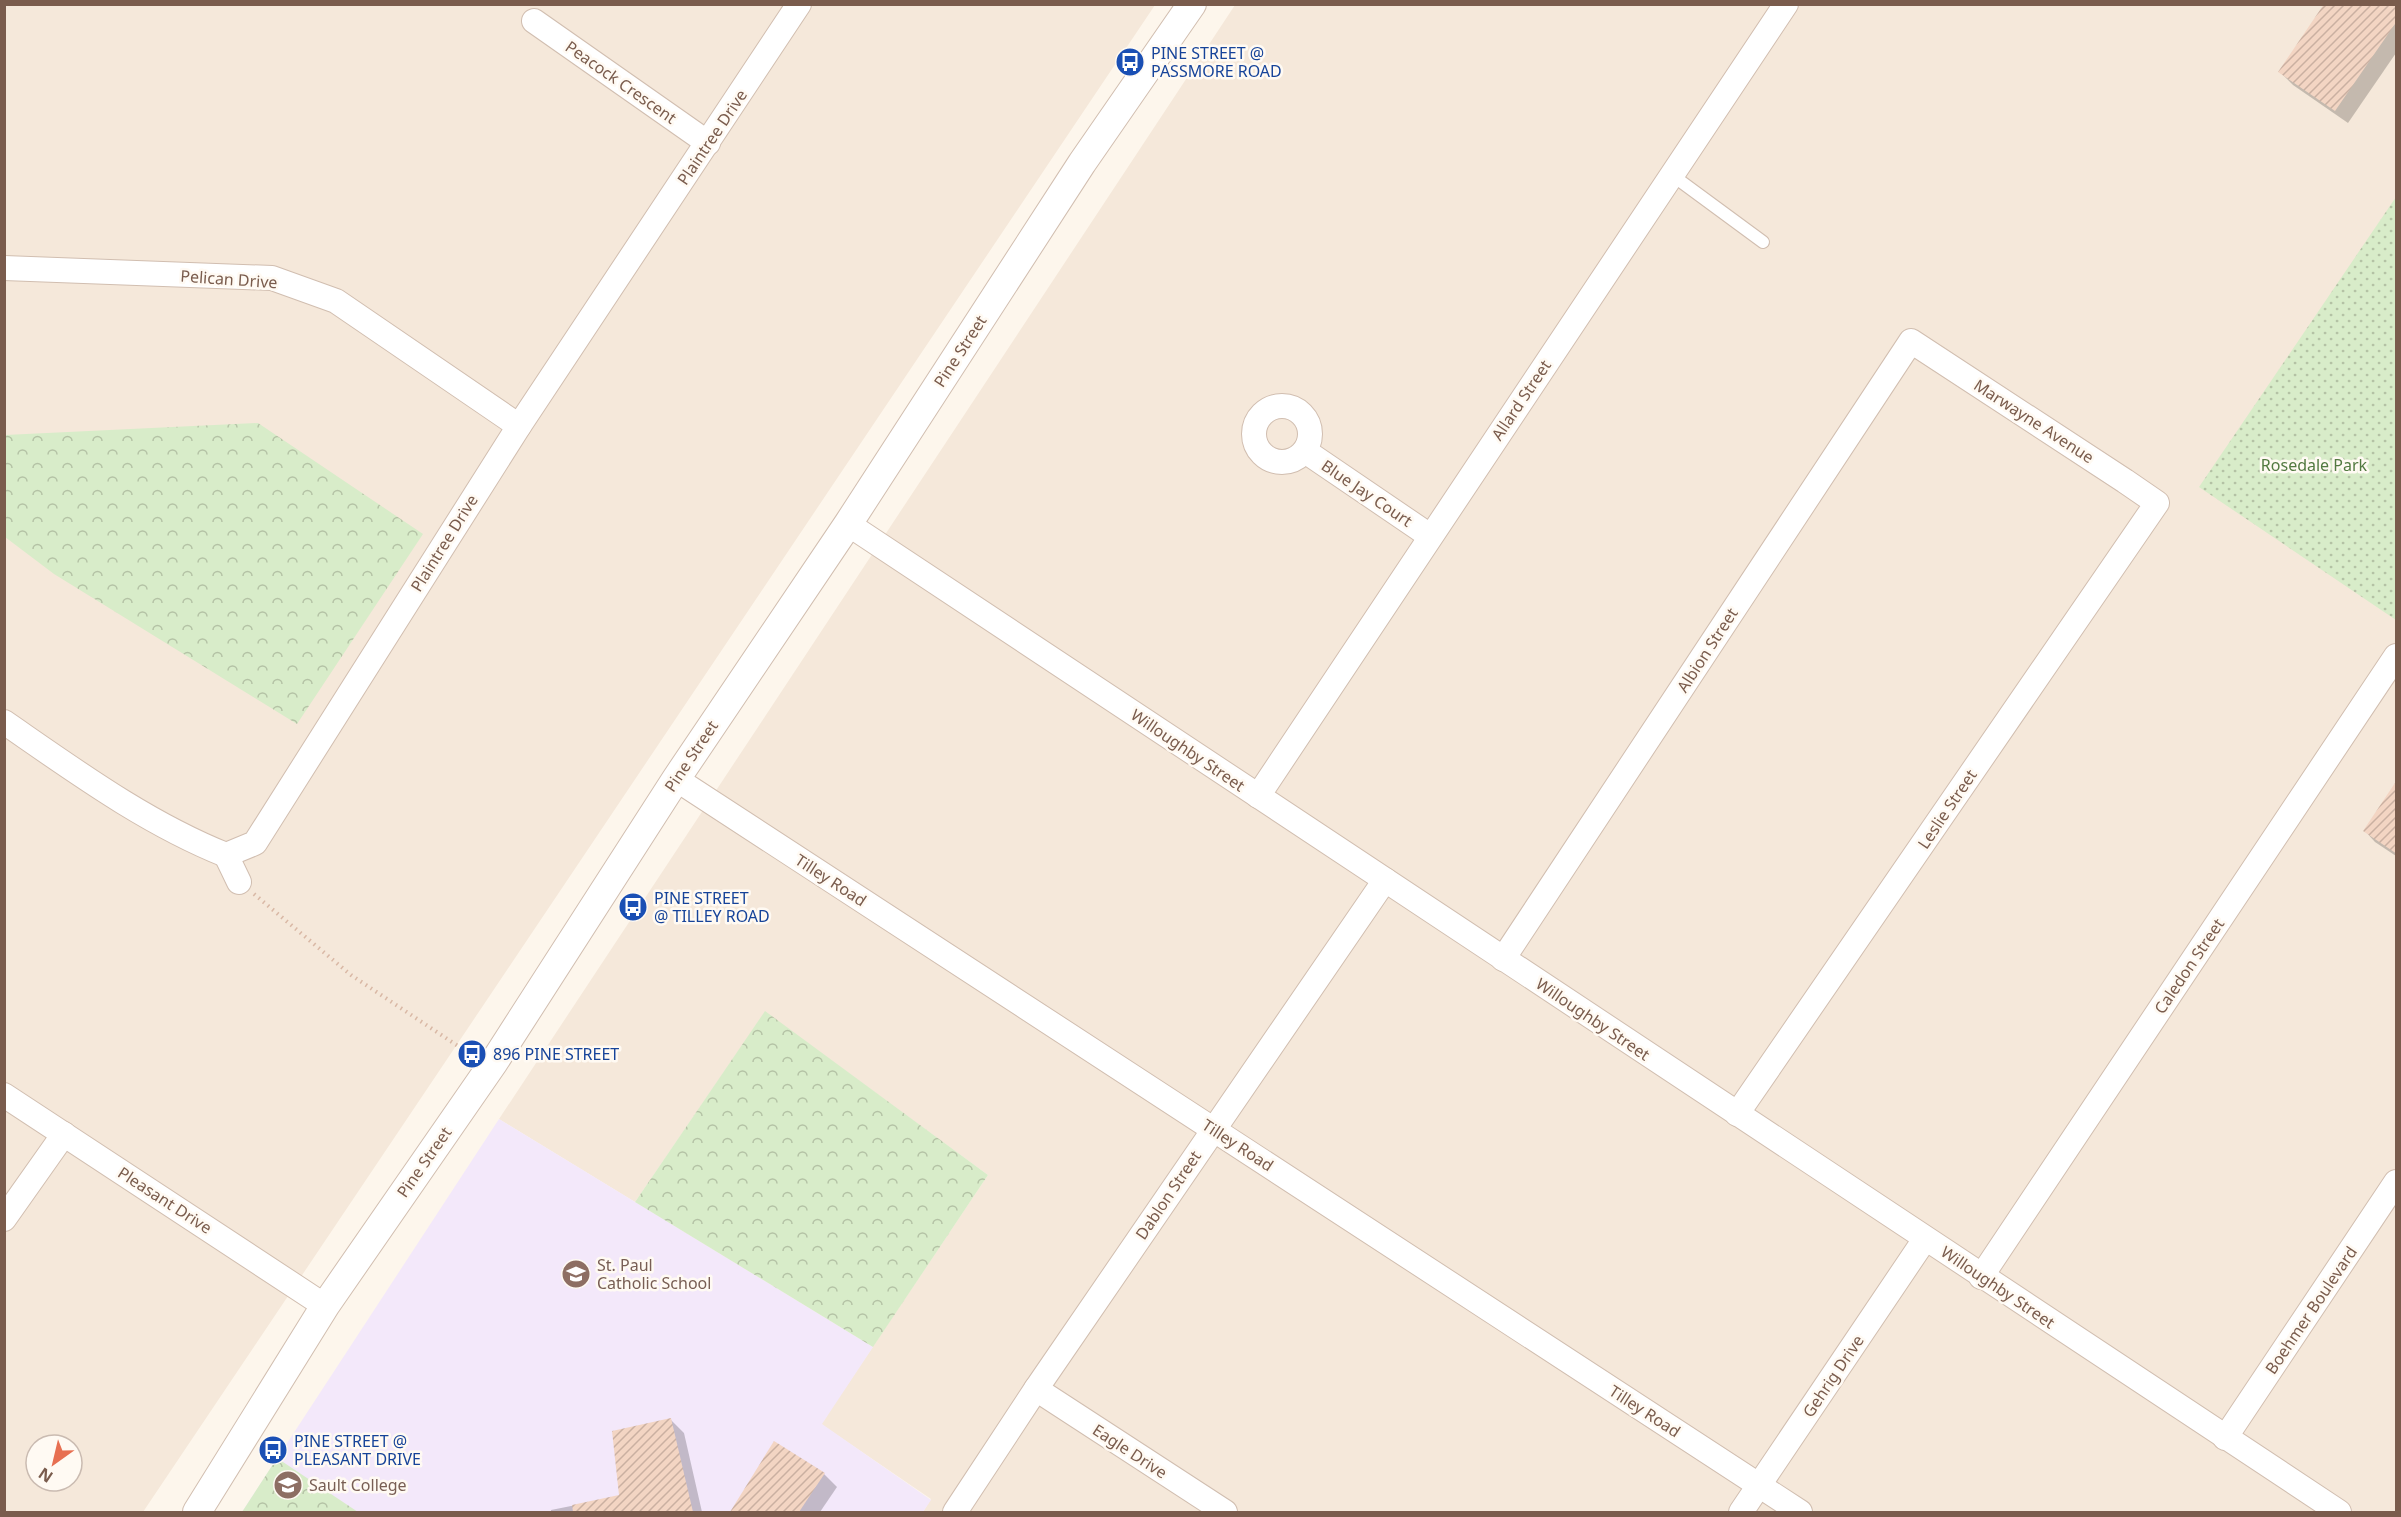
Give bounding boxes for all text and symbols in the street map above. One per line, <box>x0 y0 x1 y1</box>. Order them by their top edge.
street label: Peacock Crescent <box>561 35 681 129</box>
place label: PINE STREET @ PASSMORE ROAD <box>1151 42 1282 82</box>
bus stop icon: PINE STREET @ PASSMORE ROAD <box>1114 46 1146 78</box>
street label: Plaintree Drive <box>672 85 752 189</box>
street label: Pelican Drive <box>180 265 278 293</box>
street label: Pine Street <box>929 311 992 391</box>
street label: Allard Street <box>1486 355 1556 444</box>
street label: Marwayne Avenue <box>1970 374 2098 468</box>
street label: Blue Jay Court <box>1317 454 1417 532</box>
park label: Rosedale Park <box>2261 454 2368 476</box>
street label: Plaintree Drive <box>405 490 483 596</box>
street label: Albion Street <box>1671 603 1743 697</box>
street label: Willoughby Street <box>1127 704 1249 796</box>
street label: Pine Street <box>659 716 723 796</box>
street label: Leslie Street <box>1912 765 1982 853</box>
street label: Tilley Road <box>791 849 871 911</box>
place label: PINE STREET @ TILLEY ROAD <box>654 887 770 927</box>
bus stop icon: PINE STREET @ TILLEY ROAD <box>617 891 649 923</box>
street label: Caledon Street <box>2149 914 2229 1018</box>
street label: Willoughby Street <box>1532 973 1654 1065</box>
bus stop icon: 896 PINE STREET <box>456 1038 488 1070</box>
place label: 896 PINE STREET <box>493 1043 619 1065</box>
street label: Tilley Road <box>1198 1114 1278 1176</box>
street label: Pine Street <box>392 1122 457 1202</box>
street label: Dablon Street <box>1130 1146 1206 1244</box>
street label: Pleasant Drive <box>114 1161 216 1239</box>
street label: Willoughby Street <box>1937 1241 2059 1333</box>
street label: Boehmer Boulevard <box>2260 1242 2362 1378</box>
place label: St. Paul Catholic School <box>597 1254 711 1294</box>
school or university icon: St. Paul Catholic School <box>560 1258 592 1290</box>
street label: Gehrig Drive <box>1797 1331 1869 1421</box>
street label: Tilley Road <box>1605 1380 1685 1442</box>
street label: Eagle Drive <box>1089 1419 1171 1483</box>
place label: PINE STREET @ PLEASANT DRIVE <box>294 1430 421 1470</box>
north arrow <box>24 1433 84 1493</box>
bus stop icon: PINE STREET @ PLEASANT DRIVE <box>257 1434 289 1466</box>
text: N <box>34 1463 57 1488</box>
school or university icon: Sault College <box>272 1469 304 1501</box>
place label: Sault College <box>309 1474 407 1496</box>

